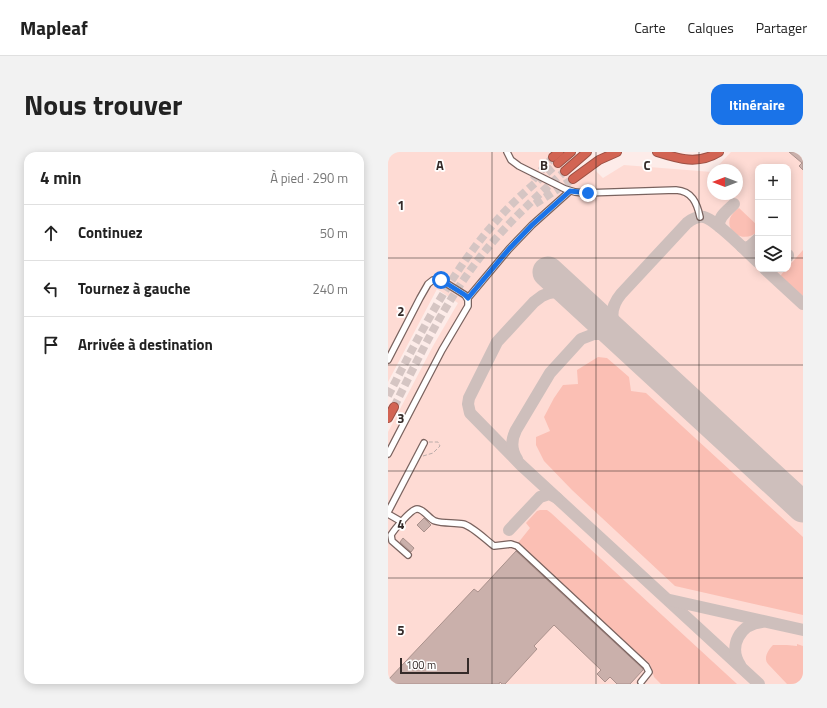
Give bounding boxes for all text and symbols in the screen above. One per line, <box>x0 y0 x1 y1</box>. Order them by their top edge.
text: Mapleaf <box>20 13 88 42</box>
text: Carte <box>634 17 666 38</box>
text: Calques <box>688 17 734 38</box>
text: Partager <box>756 17 807 38</box>
text: Nous trouver <box>24 83 182 126</box>
button: Itinéraire <box>711 84 803 125</box>
text: A <box>436 155 444 175</box>
text: B <box>540 155 548 175</box>
text: C <box>643 155 651 175</box>
north arrow <box>707 164 743 200</box>
map controls <box>755 164 791 272</box>
button: + <box>755 164 791 200</box>
text: 4 min <box>40 165 81 191</box>
text: À pied · 290 m <box>270 168 348 188</box>
route end <box>579 184 597 202</box>
text: 1 <box>397 195 405 215</box>
button: − <box>755 200 791 236</box>
text: Continuez <box>78 221 143 244</box>
icon: ahead <box>40 222 62 244</box>
text: 50 m <box>320 223 348 243</box>
button: layers <box>755 236 791 272</box>
route start <box>432 271 450 289</box>
text: Tournez à gauche <box>78 277 190 300</box>
icon: left <box>40 278 62 300</box>
text: 240 m <box>312 279 348 299</box>
text: 2 <box>397 301 405 321</box>
text: Arrivée à destination <box>78 333 213 356</box>
icon: arrive <box>40 334 62 356</box>
text: 3 <box>397 408 405 428</box>
text: 4 <box>397 514 405 534</box>
text: 5 <box>397 620 405 640</box>
scale bar <box>400 656 469 675</box>
text: 100 m <box>406 657 436 673</box>

